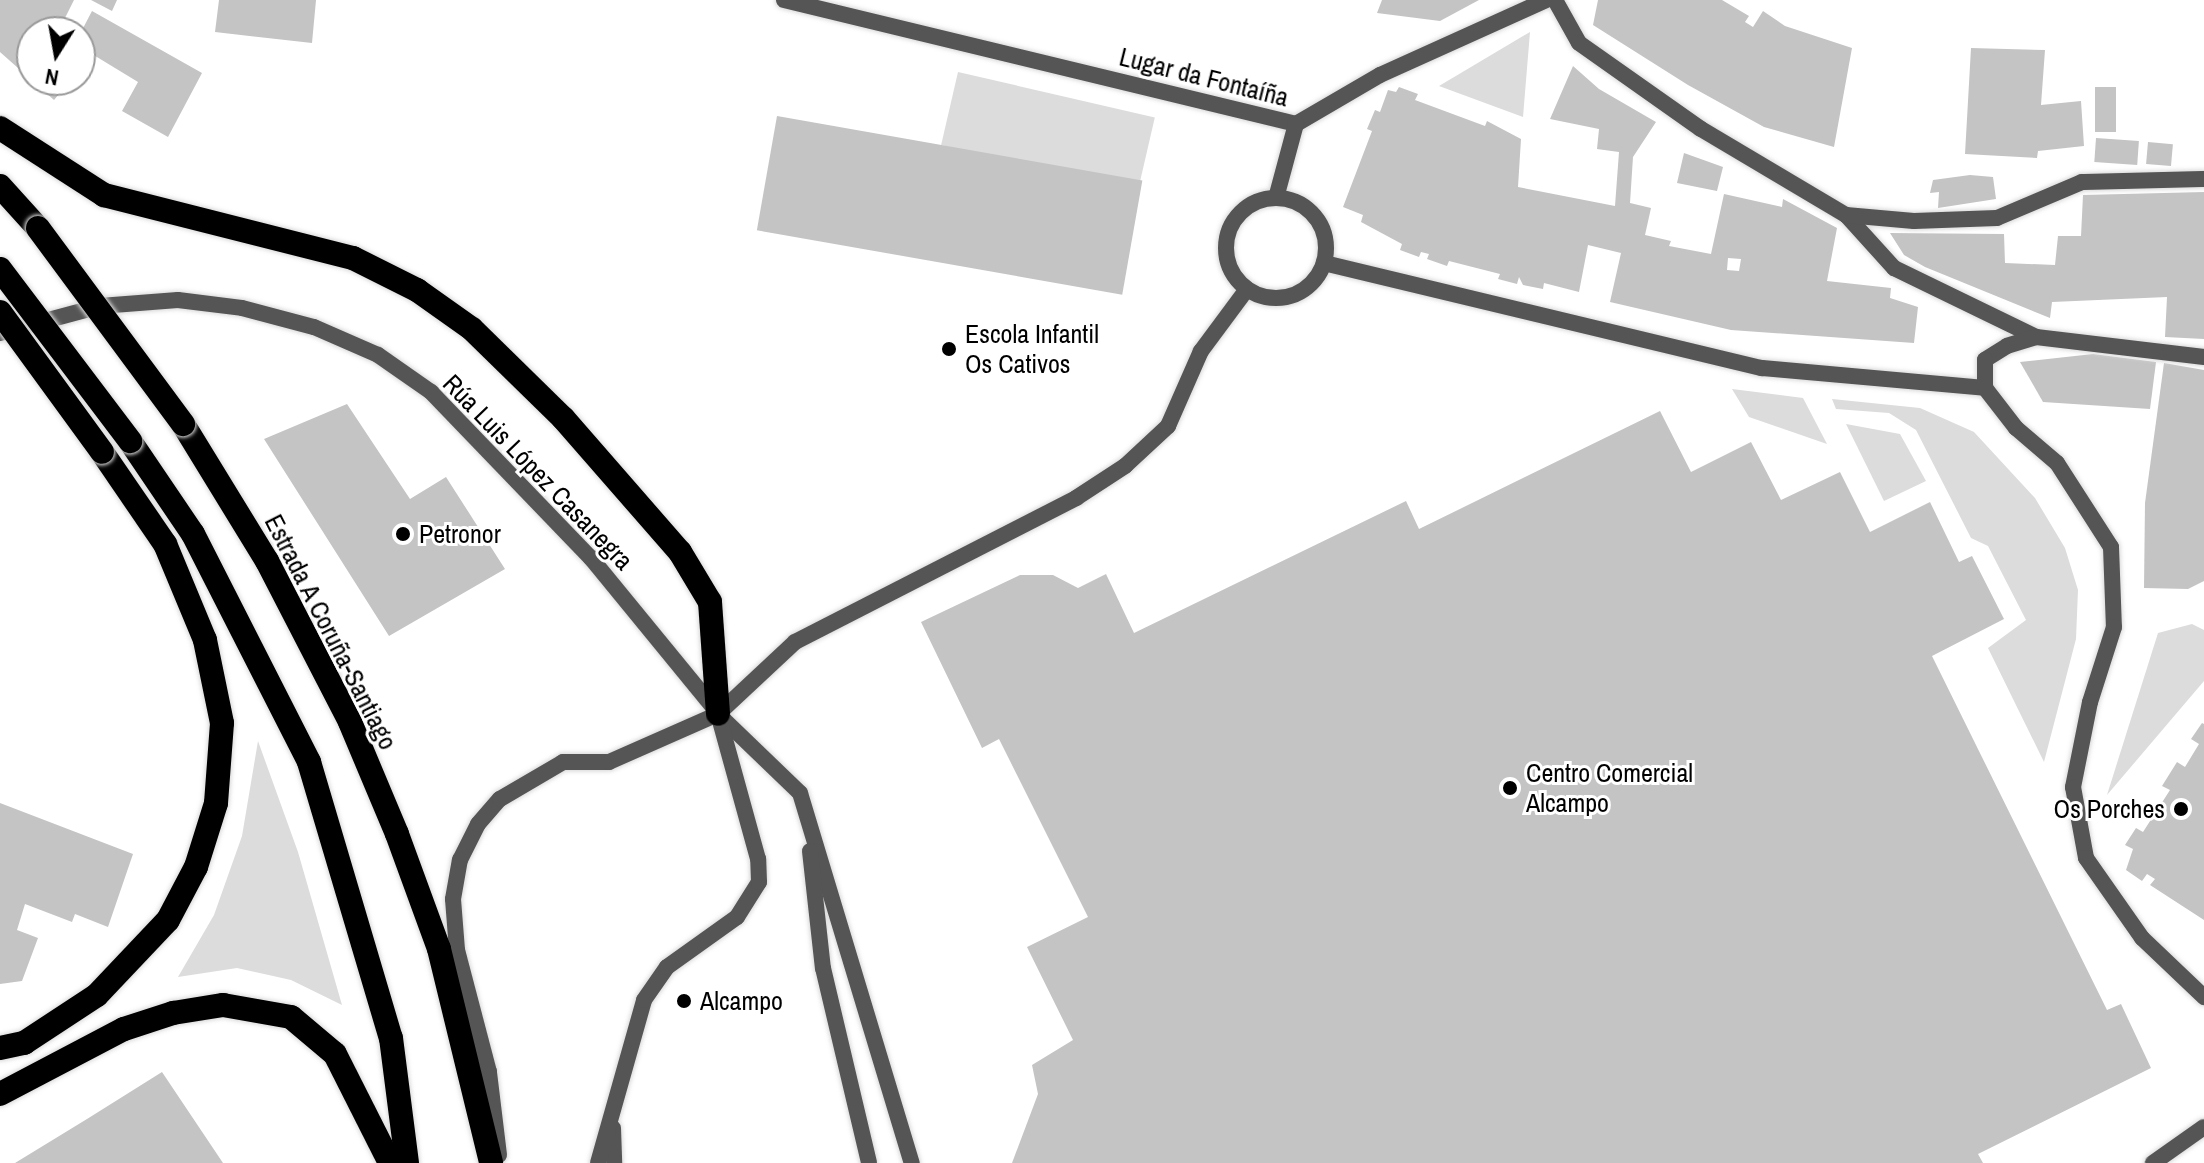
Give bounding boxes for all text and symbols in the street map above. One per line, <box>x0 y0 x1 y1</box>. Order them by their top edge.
north arrow <box>16 16 96 96</box>
street label: Lugar da Fontaíña <box>1116 41 1292 113</box>
text: N <box>43 62 61 94</box>
place label: Escola Infantil Os Cativos <box>965 318 1099 380</box>
marker: Escola Infantil Os Cativos <box>940 340 958 358</box>
street label: Rúa Luis López Casanegra <box>437 368 639 576</box>
street label: Estrada A Coruña-Santiago <box>258 508 404 756</box>
place label: Petronor <box>419 518 501 550</box>
marker: Petronor <box>394 525 412 543</box>
place label: Centro Comercial Alcampo <box>1526 757 1693 818</box>
marker: Centro Comercial Alcampo <box>1501 779 1519 797</box>
place label: Os Porches <box>2054 793 2165 825</box>
marker: Os Porches <box>2172 800 2190 818</box>
place label: Alcampo <box>700 985 783 1017</box>
marker: Alcampo <box>675 992 693 1010</box>

